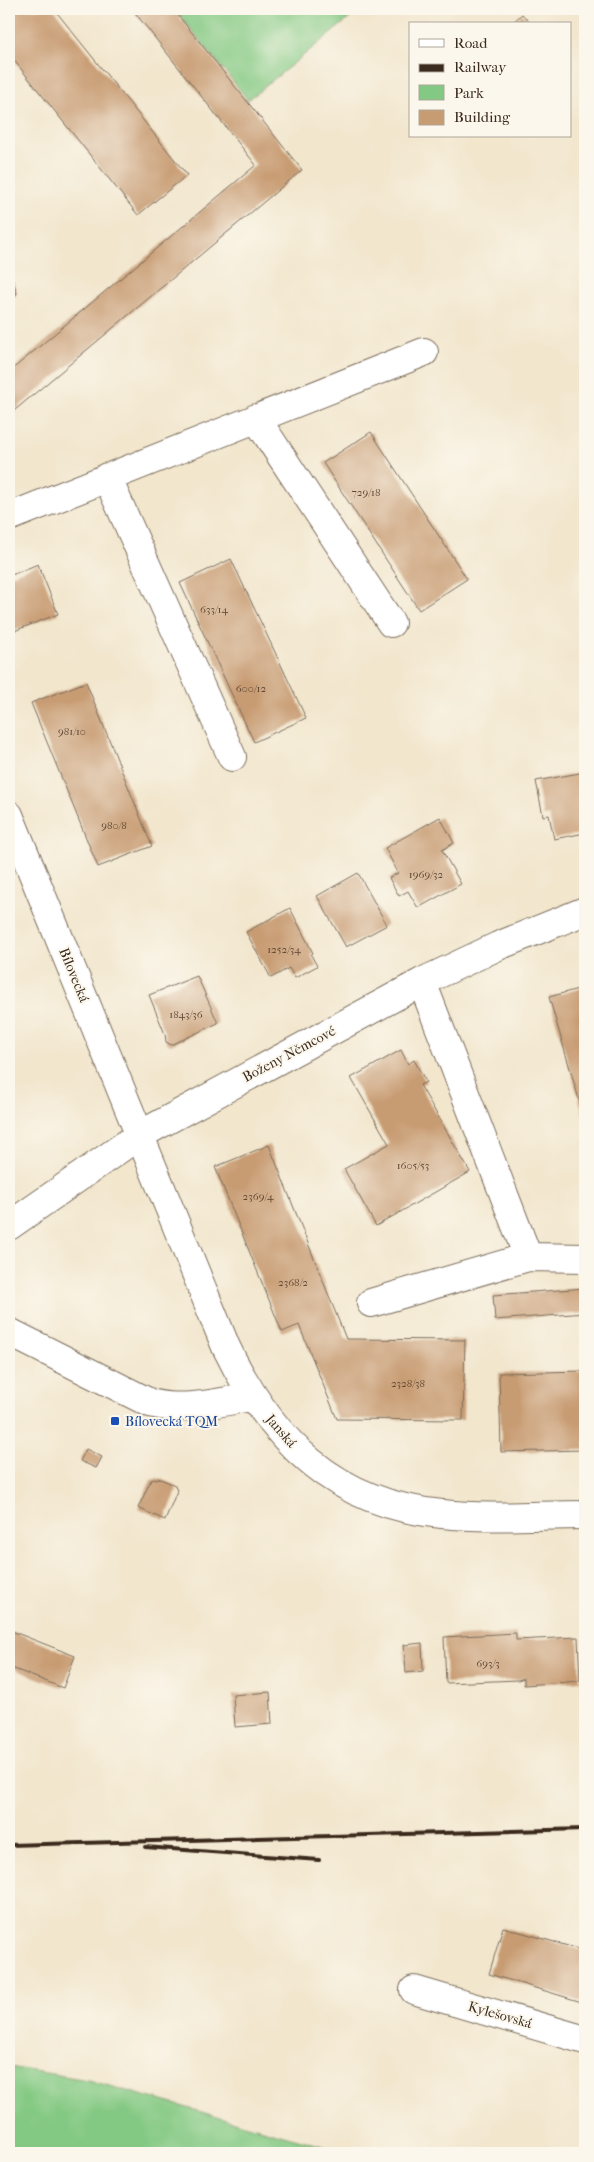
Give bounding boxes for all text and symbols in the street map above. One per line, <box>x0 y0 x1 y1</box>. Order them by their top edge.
legend <box>409 22 572 138</box>
text: Road <box>454 34 488 52</box>
text: Railway <box>454 58 507 76</box>
text: Park <box>454 84 484 102</box>
text: Building <box>454 108 511 126</box>
house number: 729/18 <box>352 486 380 499</box>
house number: 633/14 <box>200 603 229 616</box>
house number: 600/12 <box>236 682 267 695</box>
house number: 981/10 <box>58 725 86 738</box>
house number: 980/8 <box>101 819 127 832</box>
house number: 1969/32 <box>409 868 443 881</box>
house number: 1252/34 <box>267 943 301 956</box>
street label: Bílovecká <box>55 945 93 1005</box>
house number: 1843/36 <box>169 1008 203 1021</box>
street label: Boženy Němcové <box>240 1022 339 1086</box>
house number: 1605/53 <box>397 1159 429 1172</box>
house number: 2369/4 <box>243 1190 274 1203</box>
house number: 2368/2 <box>278 1276 308 1289</box>
house number: 2328/38 <box>391 1377 425 1390</box>
street label: Janská <box>261 1410 300 1451</box>
place label: Bílovecká TQM <box>125 1413 218 1430</box>
marker: Bílovecká TQM <box>109 1415 121 1427</box>
house number: 693/3 <box>476 1657 500 1670</box>
street label: Kylešovská <box>466 1998 534 2032</box>

